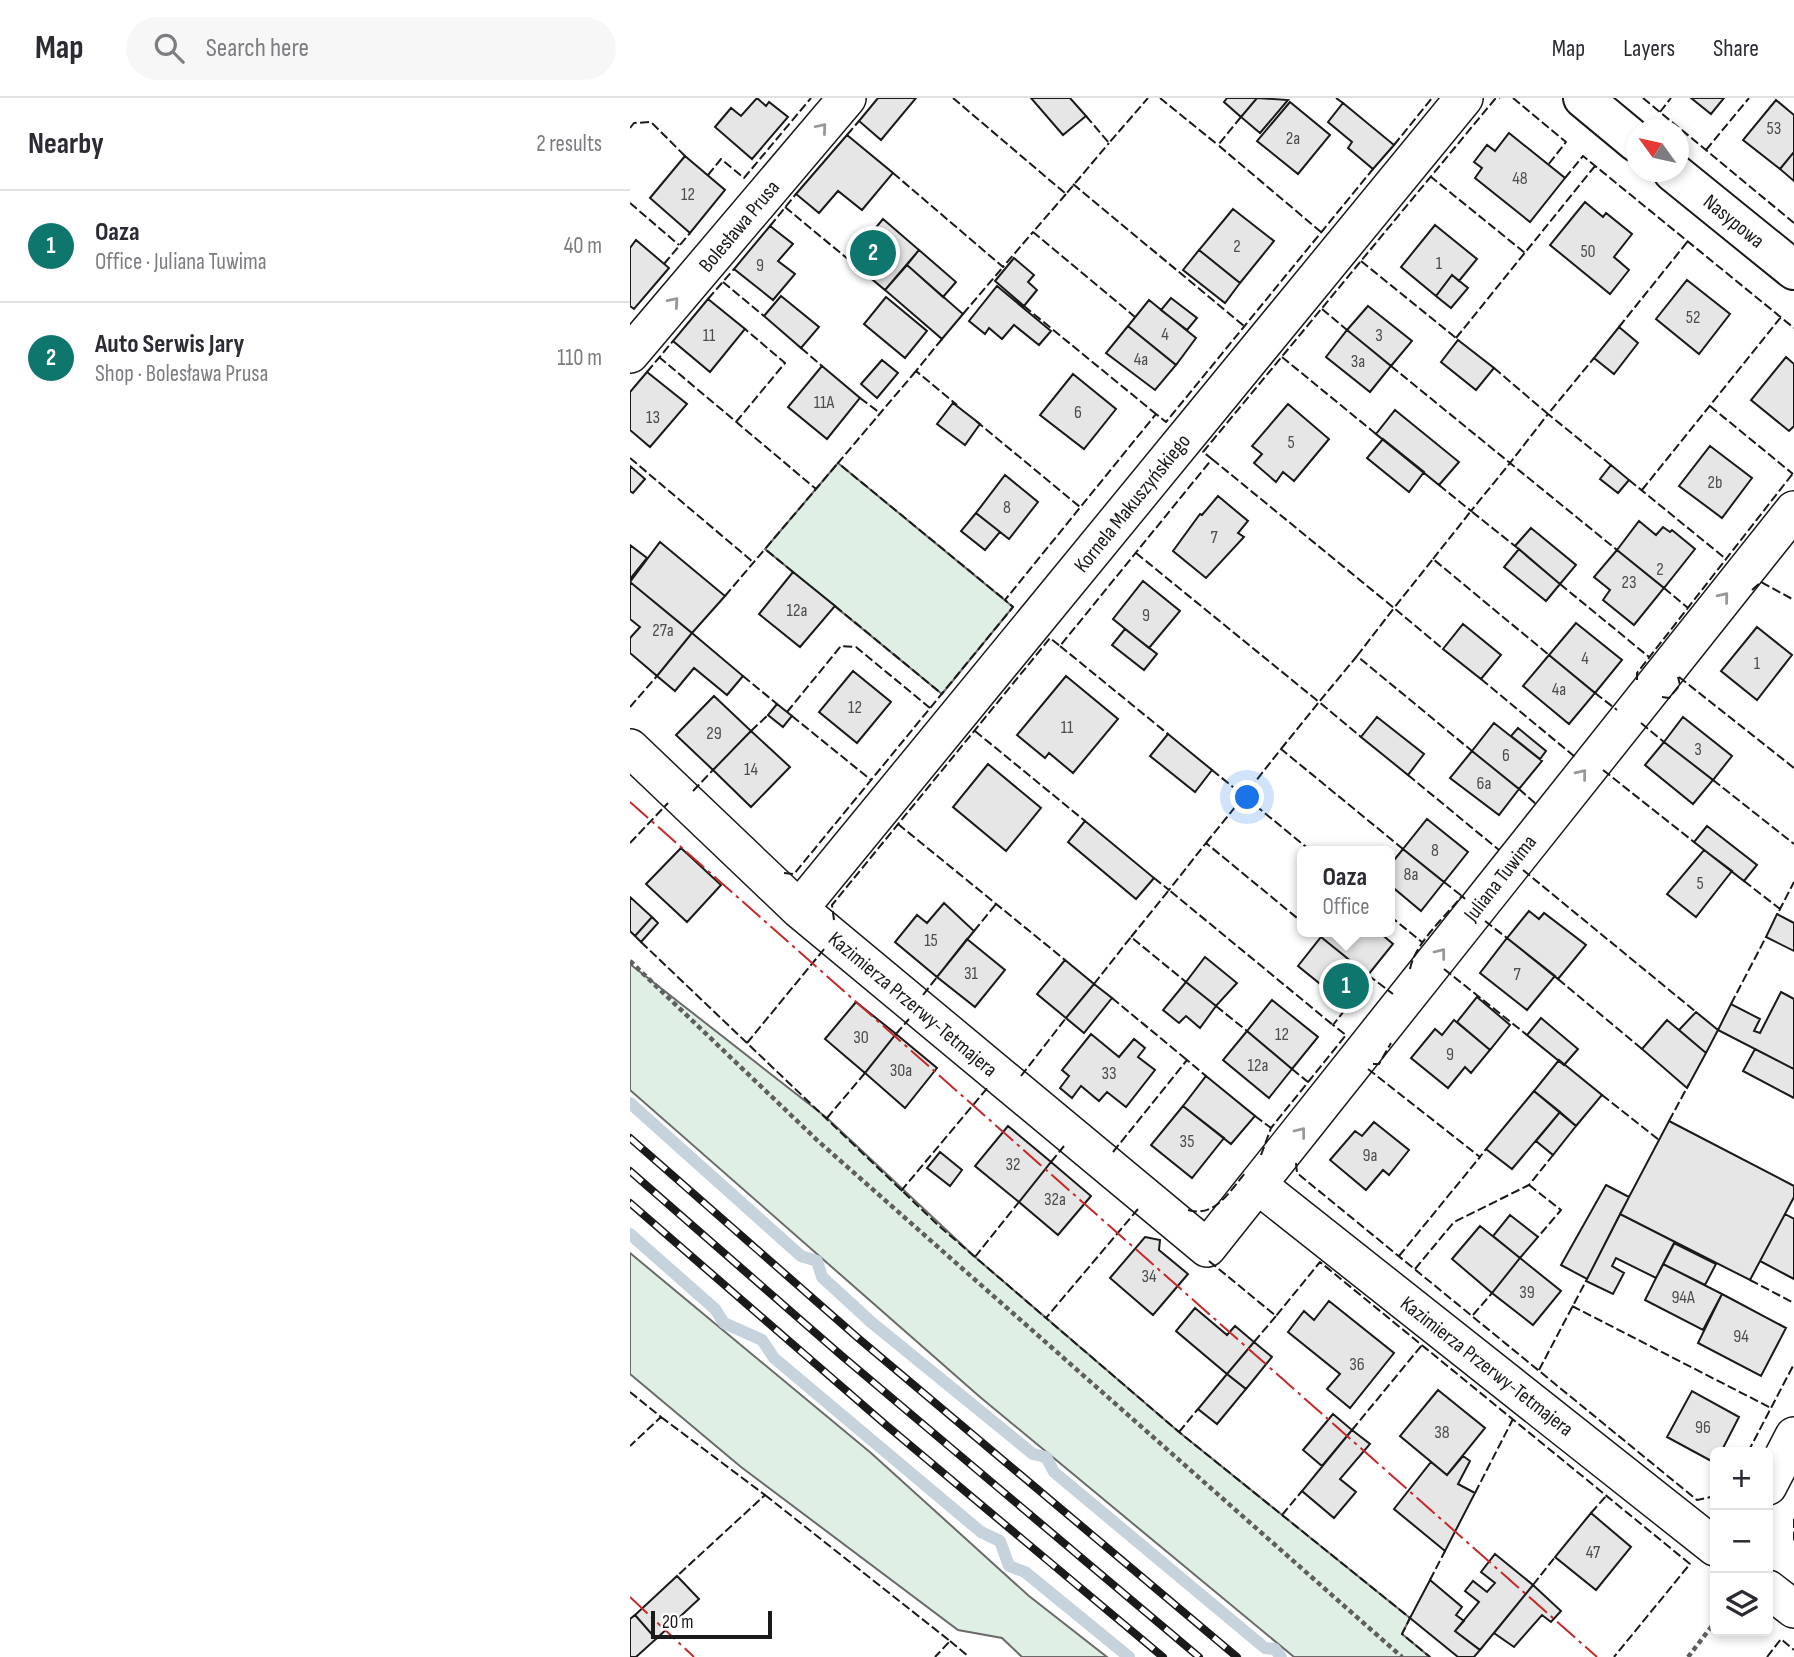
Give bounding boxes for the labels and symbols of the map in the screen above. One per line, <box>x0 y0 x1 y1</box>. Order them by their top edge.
house number: 53 <box>1767 118 1781 139</box>
north arrow <box>1626 119 1689 182</box>
one-way arrow <box>814 124 826 137</box>
house number: 2a <box>1286 128 1300 149</box>
house number: 48 <box>1512 168 1528 189</box>
street label: Bolesława Prusa <box>694 175 785 277</box>
house number: 12 <box>681 184 695 205</box>
street label: Nasypowa <box>1698 189 1769 254</box>
pin: 2 <box>850 227 896 279</box>
house number: 2 <box>1233 236 1241 257</box>
house number: 50 <box>1580 241 1596 262</box>
house number: 1 <box>1436 253 1443 274</box>
house number: 9 <box>756 255 764 276</box>
one-way arrow <box>666 297 678 310</box>
house number: 52 <box>1686 307 1700 328</box>
house number: 4 <box>1161 324 1169 345</box>
house number: 11 <box>703 325 716 346</box>
house number: 3 <box>1375 325 1383 346</box>
house number: 4a <box>1134 349 1148 370</box>
house number: 3a <box>1351 351 1365 372</box>
house number: 11A <box>814 392 835 413</box>
house number: 6 <box>1074 402 1082 423</box>
house number: 13 <box>646 407 660 428</box>
street label: Kornela Makuszyńskiego <box>1069 429 1196 578</box>
house number: 5 <box>1287 432 1295 453</box>
house number: 2b <box>1708 472 1722 493</box>
house number: 8 <box>1003 497 1011 518</box>
house number: 7 <box>1210 527 1218 548</box>
house number: 2 <box>1656 559 1664 580</box>
house number: 23 <box>1622 572 1637 593</box>
one-way arrow <box>1716 592 1728 605</box>
house number: 12a <box>787 600 807 621</box>
house number: 9 <box>1142 605 1150 626</box>
house number: 27a <box>652 620 674 641</box>
house number: 4 <box>1581 648 1589 669</box>
house number: 1 <box>1754 653 1761 674</box>
house number: 4a <box>1552 679 1566 700</box>
house number: 12 <box>848 697 862 718</box>
house number: 11 <box>1061 717 1074 738</box>
house number: 29 <box>706 723 722 744</box>
house number: 3 <box>1694 739 1702 760</box>
house number: 6 <box>1502 745 1510 766</box>
house number: 14 <box>744 759 758 780</box>
one-way arrow <box>1573 770 1586 782</box>
house number: 6a <box>1477 773 1491 794</box>
your location <box>1230 780 1264 814</box>
street label: Juliana Tuwima <box>1458 830 1542 927</box>
house number: 8 <box>1431 840 1439 861</box>
house number: 8a <box>1404 864 1418 885</box>
house number: 5 <box>1696 873 1704 894</box>
street label: Kazimierza Przerwy-Tetmajera <box>823 926 1002 1082</box>
house number: 15 <box>924 930 938 951</box>
one-way arrow <box>1433 949 1446 961</box>
pin: 1 <box>1323 960 1369 1012</box>
house number: 31 <box>964 963 979 984</box>
house number: 7 <box>1513 964 1521 985</box>
house number: 12 <box>1275 1024 1289 1045</box>
house number: 30 <box>853 1027 869 1048</box>
house number: 9 <box>1446 1044 1454 1065</box>
house number: 12a <box>1248 1055 1268 1076</box>
house number: 30a <box>890 1060 912 1081</box>
house number: 33 <box>1101 1063 1117 1084</box>
one-way arrow <box>1292 1128 1305 1140</box>
house number: 35 <box>1180 1131 1194 1152</box>
house number: 9a <box>1363 1145 1378 1166</box>
house number: 32 <box>1006 1154 1020 1175</box>
house number: 32a <box>1044 1189 1066 1210</box>
house number: 34 <box>1141 1266 1157 1287</box>
house number: 39 <box>1519 1282 1535 1303</box>
house number: 94A <box>1671 1287 1695 1308</box>
street label: Kazimierza Przerwy-Tetmajera <box>1395 1291 1578 1442</box>
house number: 94 <box>1733 1326 1749 1347</box>
house number: 36 <box>1349 1354 1365 1375</box>
house number: 96 <box>1695 1417 1711 1438</box>
house number: 38 <box>1434 1422 1450 1443</box>
house number: 47 <box>1586 1542 1601 1563</box>
scale bar <box>651 1608 772 1640</box>

